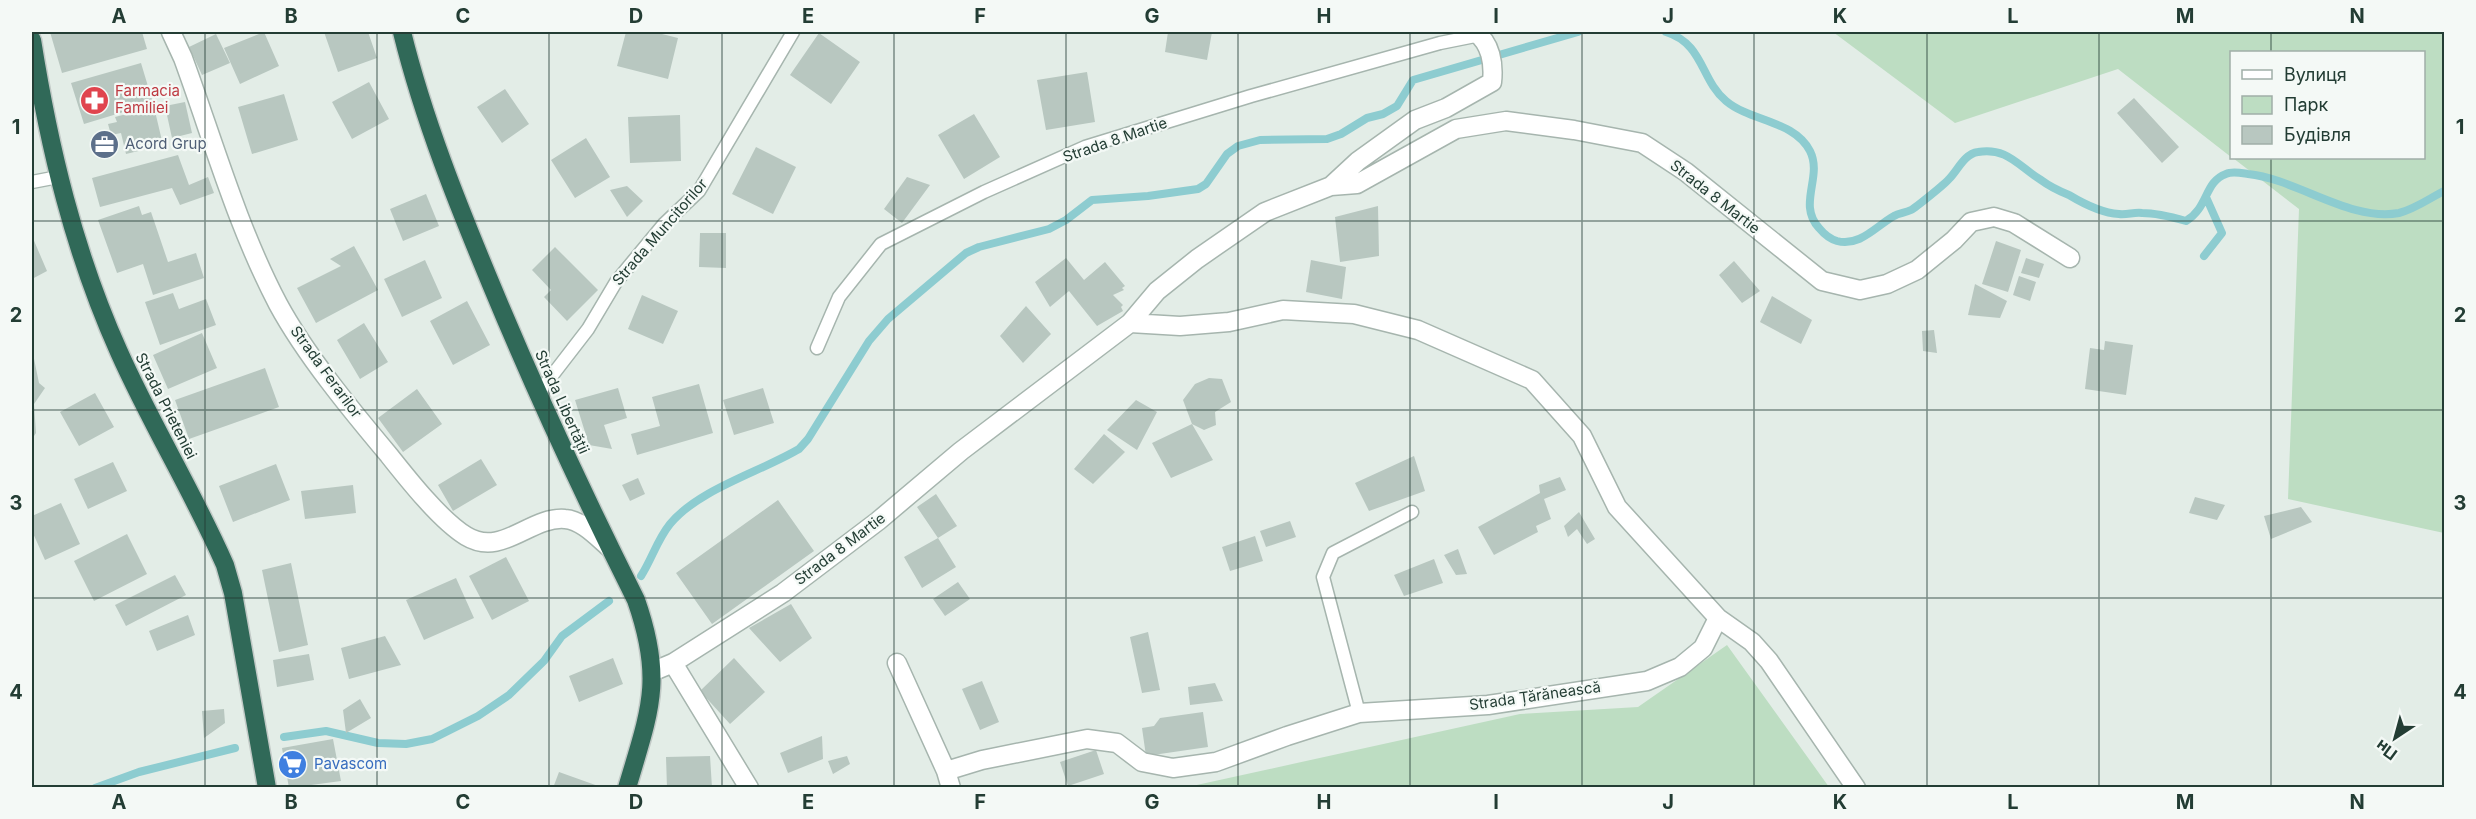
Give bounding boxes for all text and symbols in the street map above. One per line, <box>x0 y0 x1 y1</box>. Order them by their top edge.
text: A <box>112 4 127 28</box>
text: B <box>284 4 298 28</box>
text: C <box>456 4 470 28</box>
text: D <box>629 4 643 28</box>
text: E <box>802 4 814 28</box>
text: F <box>974 4 986 28</box>
text: G <box>1144 4 1160 28</box>
text: H <box>1317 4 1331 28</box>
text: I <box>1493 4 1499 28</box>
text: J <box>1662 4 1674 28</box>
text: K <box>1833 4 1847 28</box>
text: L <box>2007 4 2019 28</box>
text: M <box>2176 4 2194 28</box>
text: N <box>2349 4 2365 28</box>
legend <box>2230 51 2425 159</box>
text: Вулиця <box>2284 64 2347 85</box>
place label: Farmacia Familiei <box>115 81 180 117</box>
pharmacy icon: Farmacia Familiei <box>78 84 110 116</box>
text: Парк <box>2284 94 2329 115</box>
street label: Strada 8 Martie <box>1060 113 1169 166</box>
text: 1 <box>12 115 20 139</box>
text: 1 <box>2456 115 2464 139</box>
text: Будівля <box>2284 124 2351 145</box>
office icon: Acord Grup <box>88 128 120 160</box>
place label: Acord Grup <box>125 134 207 153</box>
street label: Strada 8 Martie <box>1666 156 1764 238</box>
street label: Strada Muncitorilor <box>608 174 711 289</box>
text: 2 <box>10 303 22 327</box>
text: 2 <box>2454 303 2466 327</box>
street label: Strada Ferarilor <box>287 322 366 422</box>
street label: Strada Libertății <box>531 347 594 457</box>
street label: Strada Prieteniei <box>132 349 201 462</box>
text: 3 <box>10 491 22 515</box>
text: 3 <box>2454 491 2466 515</box>
street label: Strada 8 Martie <box>790 508 889 589</box>
street label: Strada Țărănească <box>1468 677 1602 714</box>
text: 4 <box>9 680 23 704</box>
text: 4 <box>2453 680 2467 704</box>
north arrow <box>2365 708 2425 768</box>
text: Пн <box>2371 736 2401 765</box>
supermarket icon: Pavascom <box>277 748 309 780</box>
place label: Pavascom <box>314 754 387 773</box>
text: A <box>112 790 127 814</box>
text: B <box>284 790 298 814</box>
text: C <box>456 790 470 814</box>
text: D <box>629 790 643 814</box>
text: E <box>802 790 814 814</box>
text: F <box>974 790 986 814</box>
text: G <box>1144 790 1160 814</box>
text: H <box>1317 790 1331 814</box>
text: I <box>1493 790 1499 814</box>
text: J <box>1662 790 1674 814</box>
text: K <box>1833 790 1847 814</box>
text: L <box>2007 790 2019 814</box>
text: M <box>2176 790 2194 814</box>
text: N <box>2349 790 2365 814</box>

